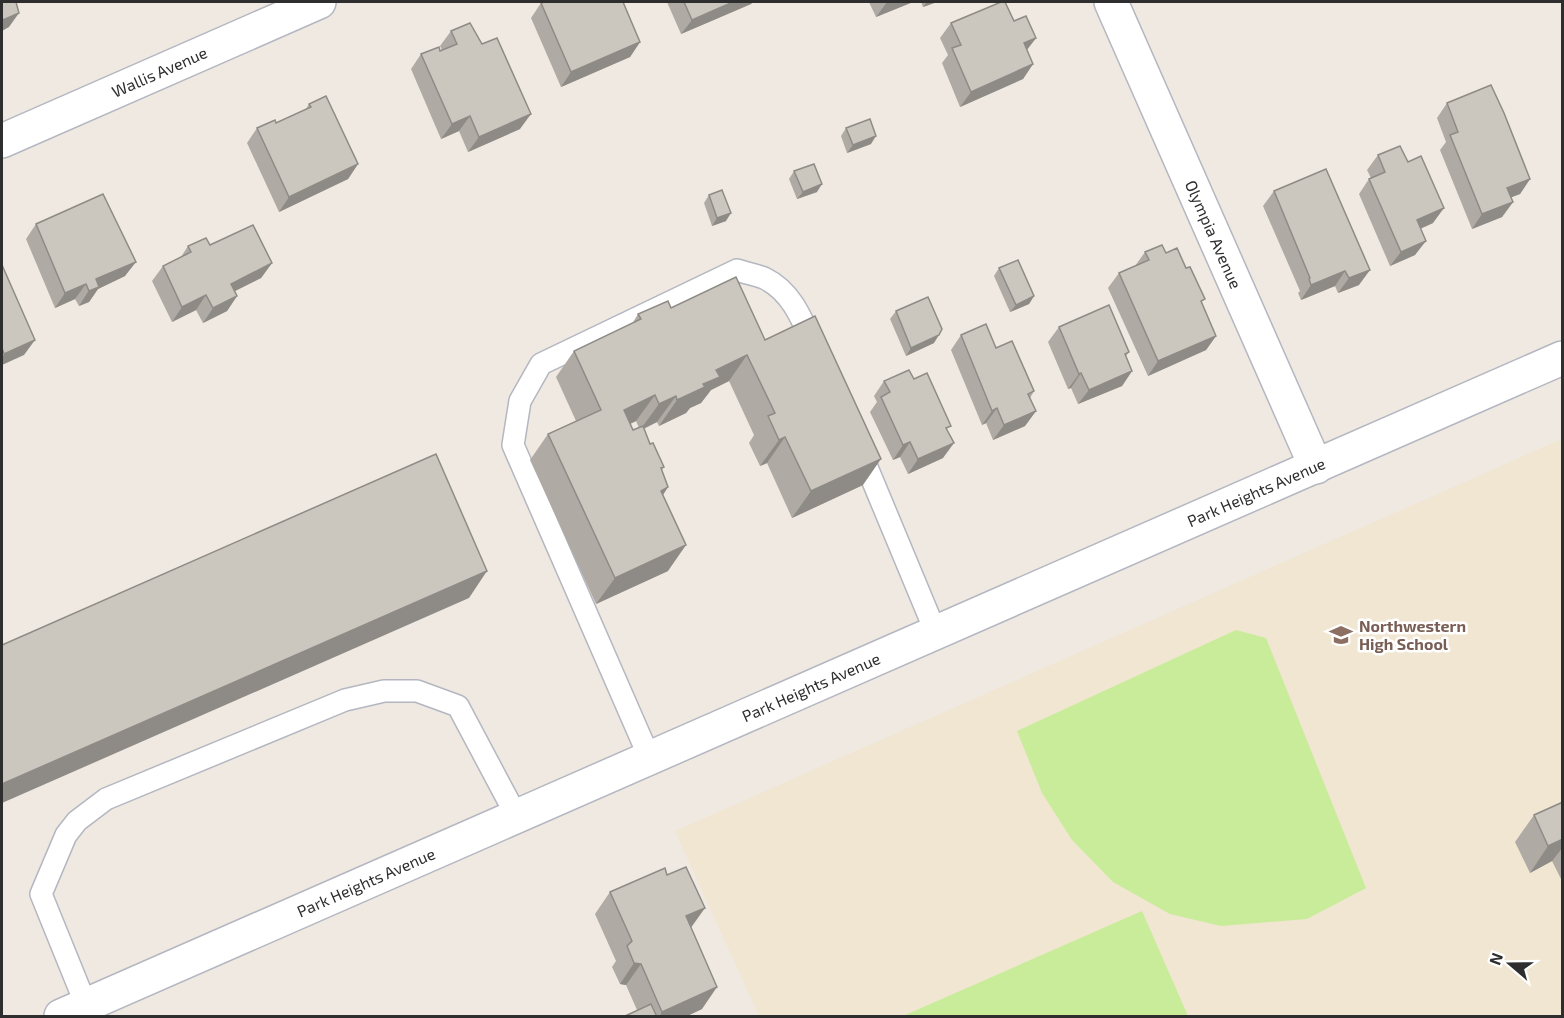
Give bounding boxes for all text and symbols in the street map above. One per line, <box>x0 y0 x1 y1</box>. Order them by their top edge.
street label: Wallis Avenue <box>109 42 210 101</box>
street label: Olympia Avenue <box>1182 177 1246 291</box>
street label: Park Heights Avenue <box>1184 453 1328 530</box>
place label: Northwestern High School <box>1359 616 1466 653</box>
school or university icon: Northwestern High School <box>1328 622 1354 648</box>
street label: Park Heights Avenue <box>739 648 883 725</box>
street label: Park Heights Avenue <box>294 843 438 920</box>
north arrow <box>1480 934 1540 994</box>
text: N <box>1485 950 1506 967</box>

